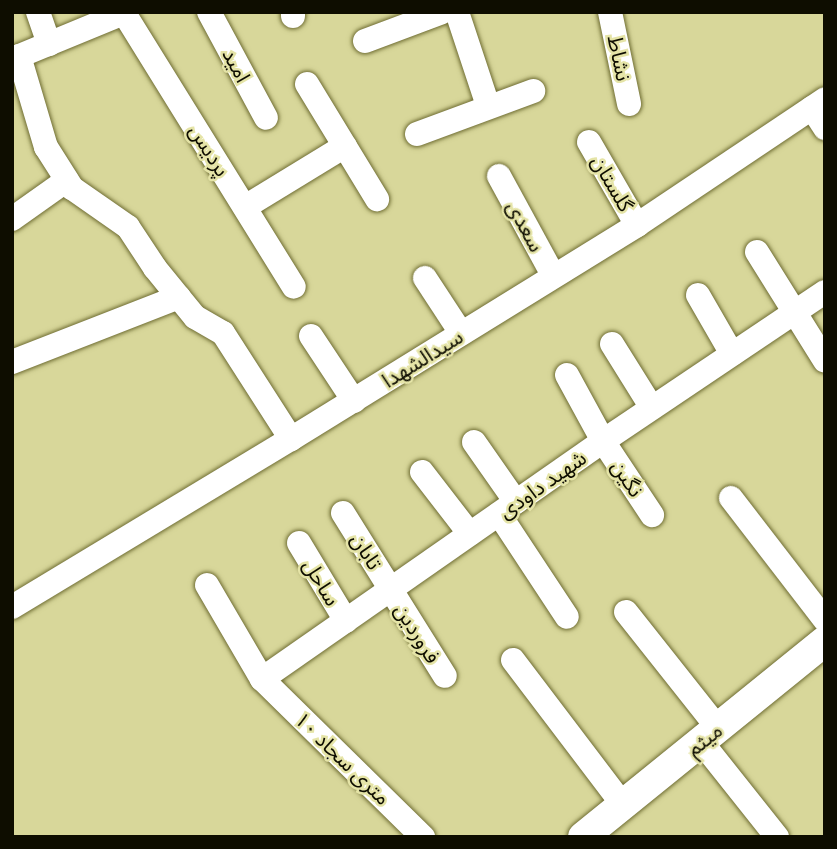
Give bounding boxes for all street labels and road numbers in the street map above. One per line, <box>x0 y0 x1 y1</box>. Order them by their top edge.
street label: نشاط <box>603 33 637 83</box>
street label: امید <box>218 44 256 86</box>
street label: پردیس <box>184 119 236 181</box>
street label: گلستان <box>587 150 639 216</box>
street label: سعدی <box>502 196 550 256</box>
street label: سیدالشهدا <box>377 323 467 393</box>
street label: شهید داودی <box>493 445 591 523</box>
street label: نگین <box>607 455 649 501</box>
street label: تابان <box>346 528 388 574</box>
street label: ساحل <box>298 554 346 610</box>
street label: فروردین <box>390 598 446 668</box>
street label: ۱۰ متری سجاد <box>290 706 396 810</box>
street label: میثم <box>681 717 727 761</box>

